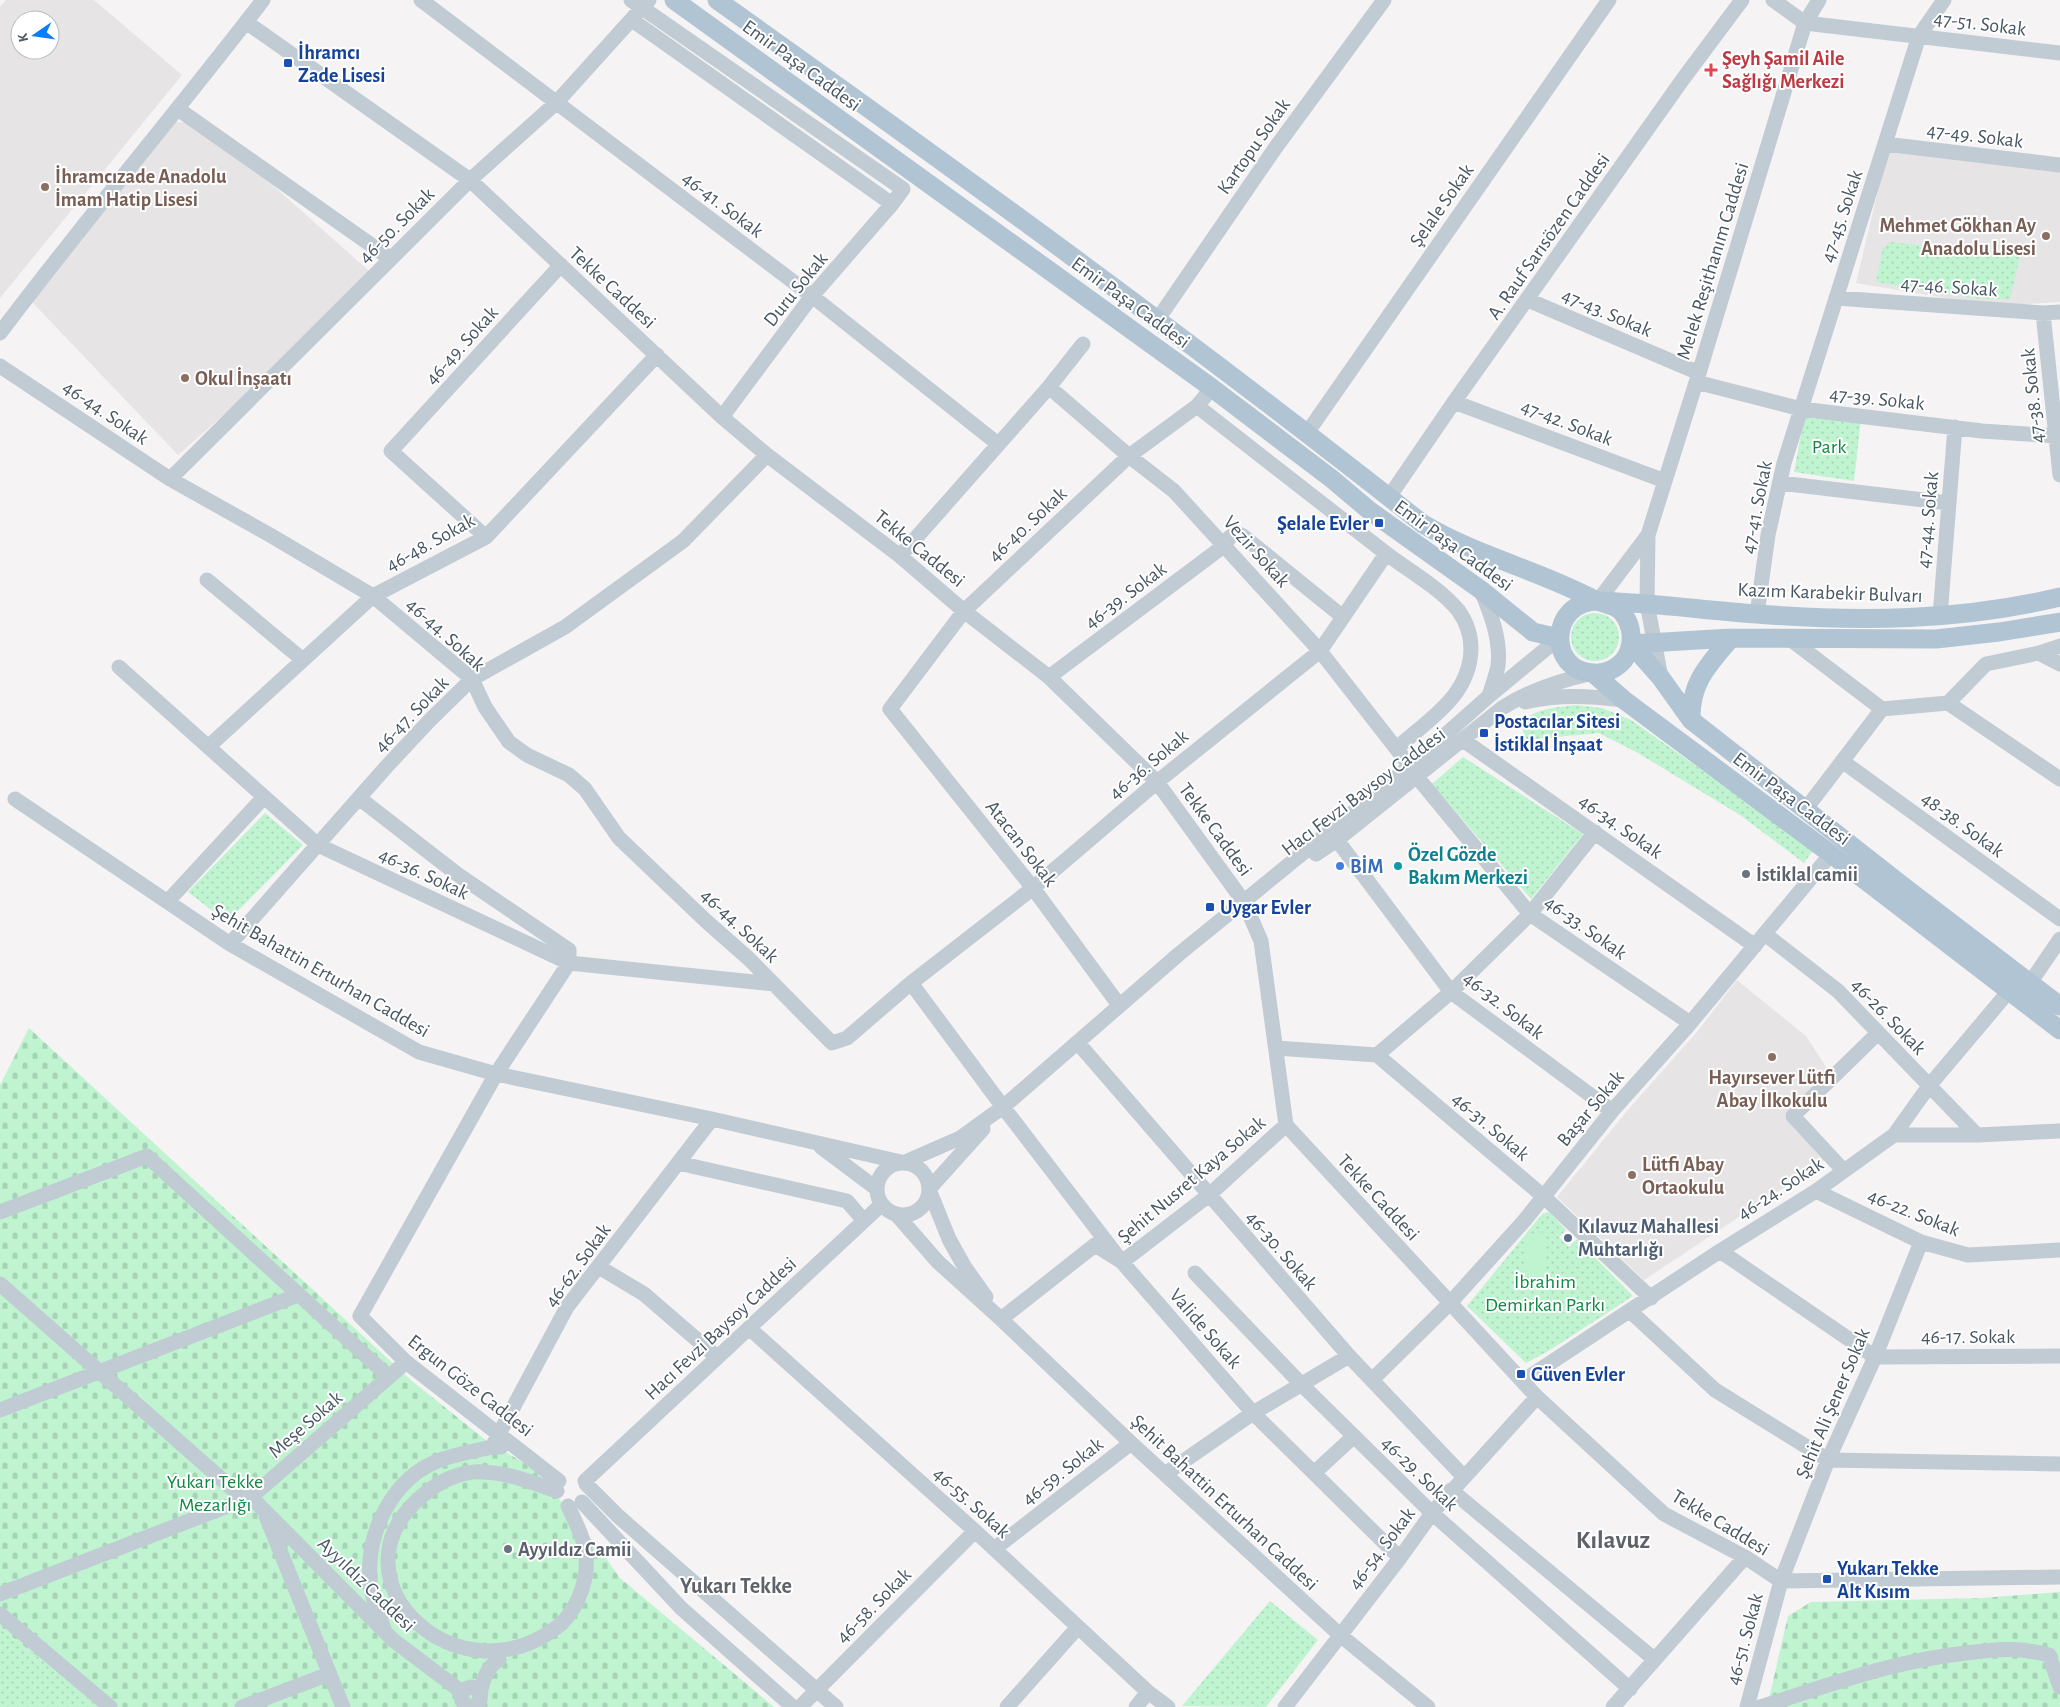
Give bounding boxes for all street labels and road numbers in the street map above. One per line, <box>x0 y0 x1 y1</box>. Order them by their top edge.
street label: 47-51. Sokak <box>1932 8 2027 40</box>
street label: Emir Paşa Caddesi <box>739 16 864 115</box>
street label: Kartopu Sokak <box>1214 95 1294 198</box>
street label: 47-49. Sokak <box>1926 120 2024 152</box>
street label: A. Rauf Sarısözen Caddesi <box>1484 150 1614 323</box>
street label: Melek Reşithanım Caddesi <box>1673 160 1753 362</box>
street label: Şelale Sokak <box>1406 161 1477 251</box>
street label: 46-41. Sokak <box>678 168 767 242</box>
street label: 47-45. Sokak <box>1818 168 1866 265</box>
street label: 46-50. Sokak <box>355 184 438 267</box>
street label: Tekke Caddesi <box>565 243 659 333</box>
street label: Duru Sokak <box>760 249 831 330</box>
street label: Emir Paşa Caddesi <box>1068 253 1193 352</box>
street label: 47-46. Sokak <box>1900 274 1998 300</box>
street label: 47-43. Sokak <box>1559 285 1655 341</box>
street label: 46-49. Sokak <box>422 303 502 389</box>
street label: 47-38. Sokak <box>2018 347 2048 444</box>
street label: 46-44. Sokak <box>59 377 152 449</box>
street label: 47-39. Sokak <box>1828 384 1925 414</box>
street label: 47-42. Sokak <box>1518 396 1615 450</box>
street label: 47-41. Sokak <box>1738 459 1776 555</box>
street label: 47-44. Sokak <box>1914 471 1942 569</box>
street label: 46-40. Sokak <box>985 484 1071 566</box>
street label: Emir Paşa Caddesi <box>1391 496 1516 595</box>
street label: Tekke Caddesi <box>870 506 968 591</box>
street label: 46-48. Sokak <box>383 510 478 575</box>
street label: Vezir Sokak <box>1219 512 1293 591</box>
street label: 46-39. Sokak <box>1081 559 1170 633</box>
street label: Kazım Karabekir Bulvarı <box>1737 580 1923 606</box>
street label: 46-44. Sokak <box>402 594 489 675</box>
street label: 46-47. Sokak <box>371 673 453 757</box>
street label: Hacı Fevzi Baysoy Caddesi <box>1278 724 1449 860</box>
street label: 46-36. Sokak <box>1105 726 1192 803</box>
street label: Emir Paşa Caddesi <box>1729 748 1854 849</box>
street label: Tekke Caddesi <box>1175 779 1256 880</box>
street label: 48-38. Sokak <box>1917 788 2007 861</box>
street label: 46-34. Sokak <box>1575 791 1666 863</box>
street label: Atacan Sokak <box>982 797 1061 890</box>
street label: 46-36. Sokak <box>376 844 472 903</box>
street label: 46-44. Sokak <box>697 885 782 967</box>
street label: 46-33. Sokak <box>1541 892 1630 963</box>
street label: Şehit Bahattin Erturhan Caddesi <box>208 900 433 1041</box>
street label: 46-32. Sokak <box>1459 968 1547 1043</box>
street label: 46-26. Sokak <box>1847 975 1929 1059</box>
street label: Başar Sokak <box>1553 1067 1628 1150</box>
street label: 46-31. Sokak <box>1448 1089 1533 1165</box>
street label: Şehit Nusret Kaya Sokak <box>1114 1112 1269 1247</box>
street label: Tekke Caddesi <box>1333 1151 1423 1245</box>
street label: 46-24. Sokak <box>1734 1154 1827 1224</box>
street label: 46-22. Sokak <box>1865 1185 1962 1240</box>
street label: 46-30. Sokak <box>1242 1207 1321 1294</box>
street label: 46-62. Sokak <box>541 1220 615 1311</box>
street label: Hacı Fevzi Baysoy Caddesi <box>641 1253 800 1404</box>
street label: Valide Sokak <box>1166 1285 1245 1372</box>
street label: Şehit Ali Şener Sokak <box>1792 1325 1874 1482</box>
street label: 46-17. Sokak <box>1921 1327 2015 1347</box>
street label: Ergun Göze Caddesi <box>404 1331 537 1441</box>
street label: Meşe Sokak <box>265 1388 346 1462</box>
street label: Şehit Bahattin Erturhan Caddesi <box>1127 1411 1322 1594</box>
street label: 46-29. Sokak <box>1377 1433 1461 1515</box>
street label: 46-59. Sokak <box>1018 1434 1107 1509</box>
street label: 46-55. Sokak <box>929 1463 1014 1542</box>
street label: Tekke Caddesi <box>1668 1486 1773 1560</box>
street label: 46-54. Sokak <box>1345 1504 1419 1593</box>
street label: Ayyıldız Caddesi <box>314 1534 419 1636</box>
street label: 46-58. Sokak <box>832 1564 915 1647</box>
street label: 46-51. Sokak <box>1723 1591 1767 1687</box>

